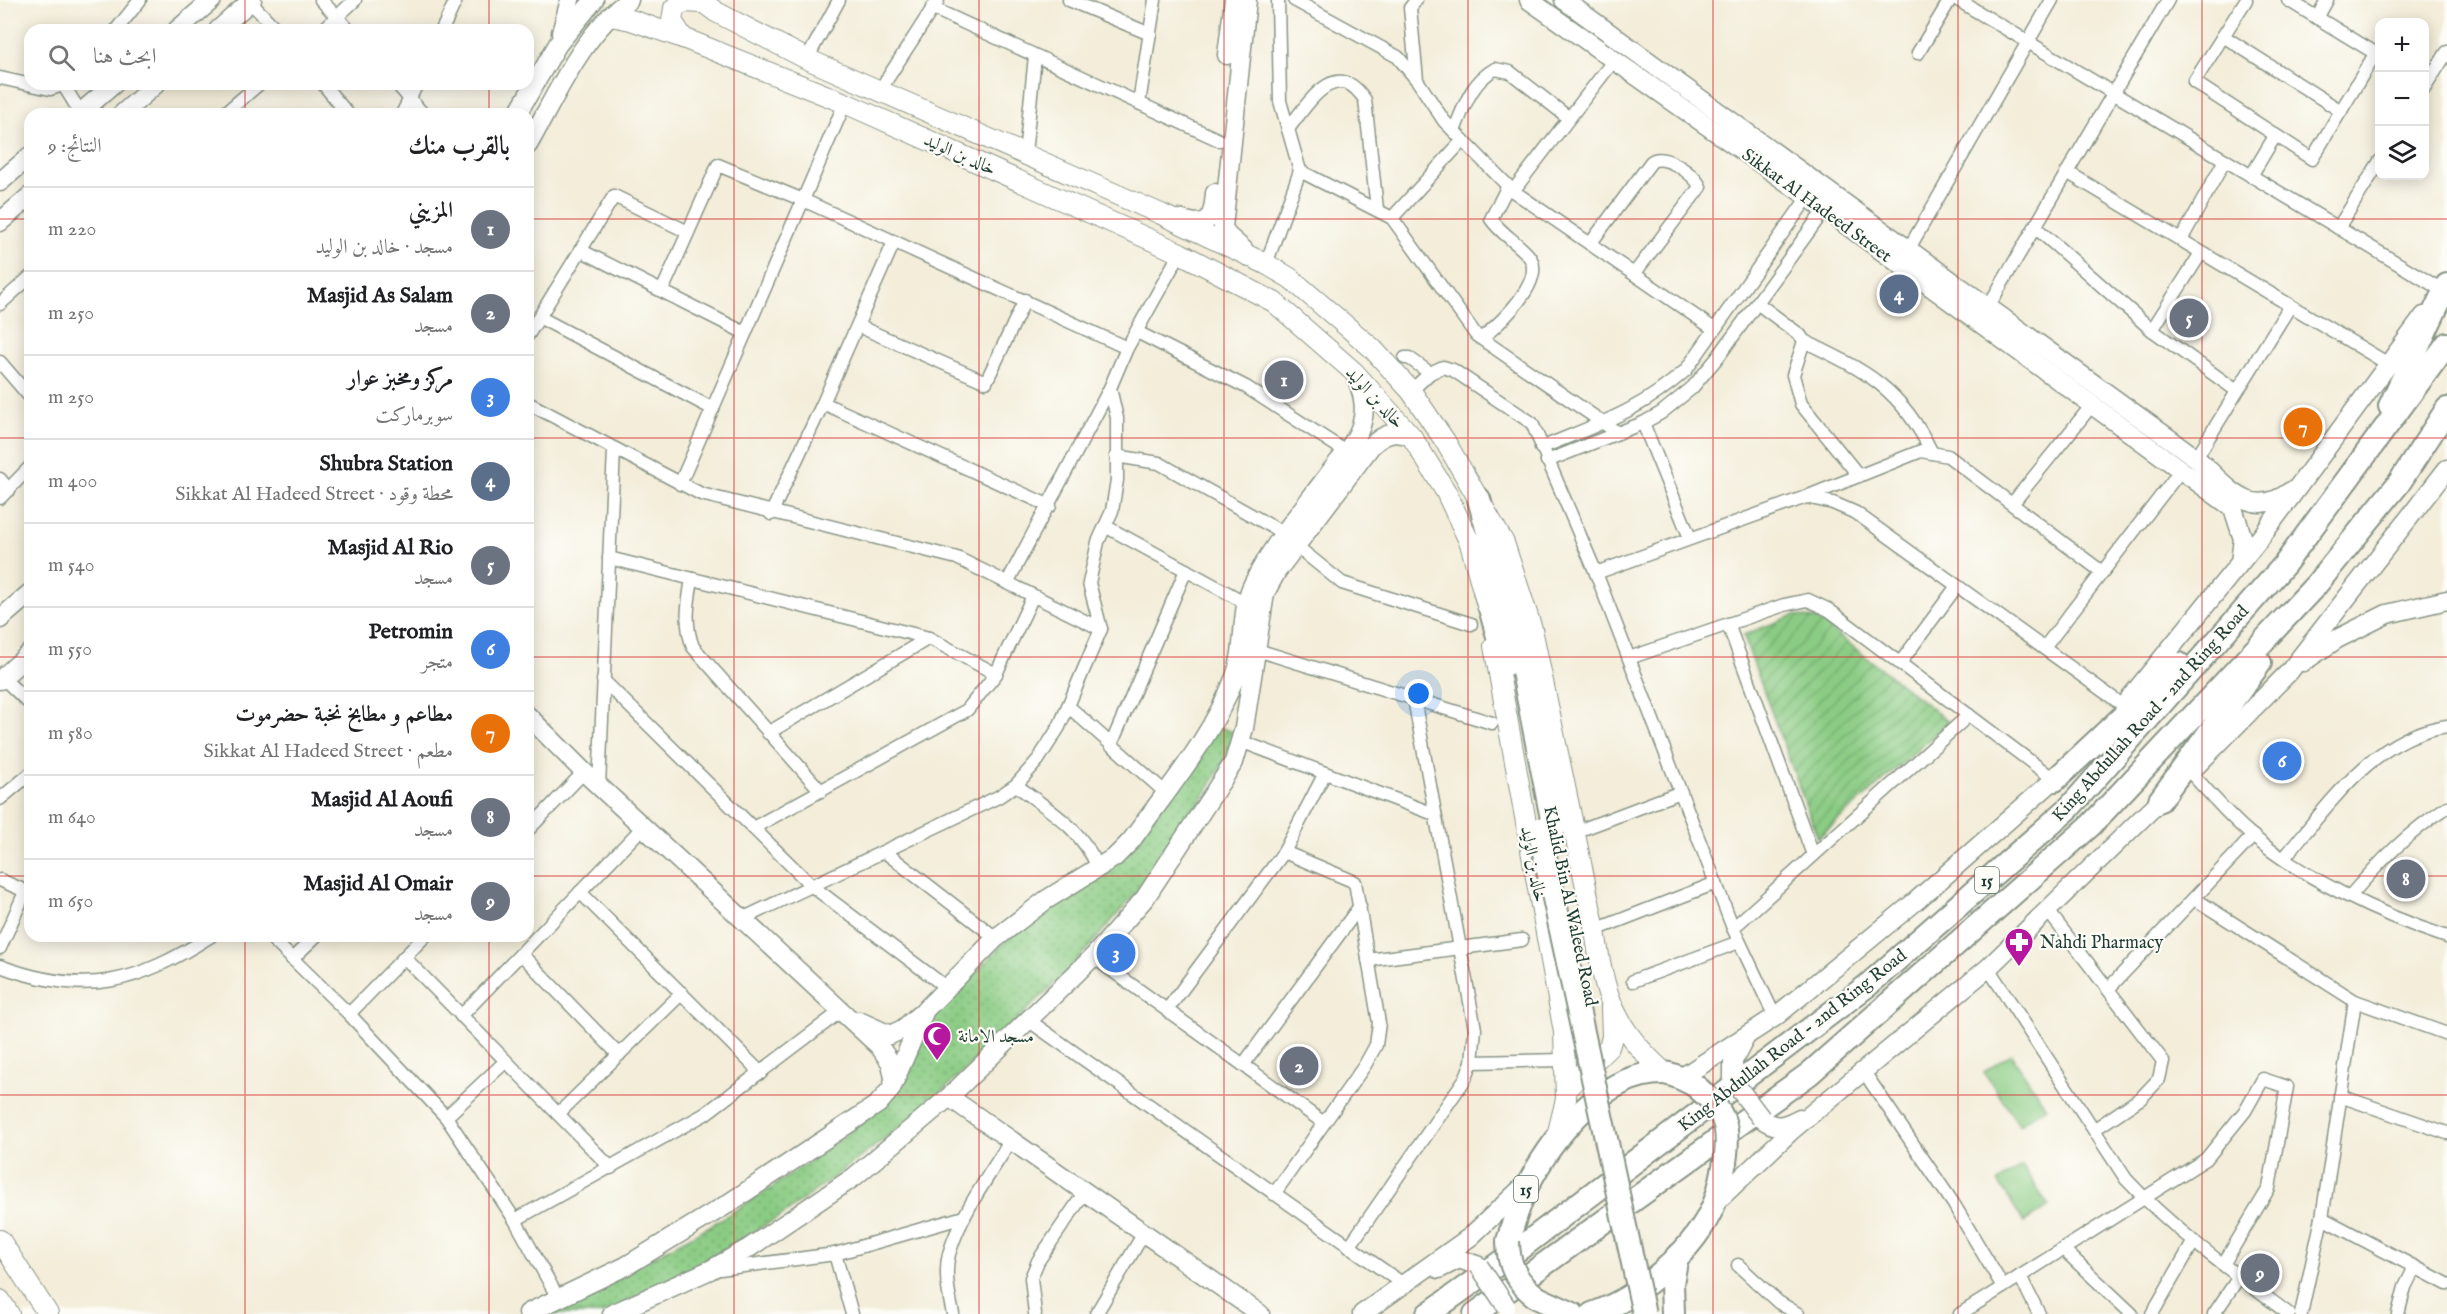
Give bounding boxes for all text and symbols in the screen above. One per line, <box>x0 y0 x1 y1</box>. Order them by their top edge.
map controls <box>2375 18 2429 180</box>
button: + <box>2375 18 2429 72</box>
search box <box>24 24 534 90</box>
icon: search <box>45 41 78 74</box>
text: ابحث هنا <box>93 43 156 71</box>
button: − <box>2375 72 2429 126</box>
button: layers <box>2375 126 2429 180</box>
street label: خالد بن الوليد <box>920 129 999 182</box>
text: بالقرب منك <box>408 130 510 163</box>
text: النتائج: 9 <box>48 134 102 159</box>
street label: Sikkat Al Hadeed Street <box>1737 144 1896 268</box>
text: المزيني <box>409 197 453 225</box>
text: 220 m <box>48 217 96 242</box>
text: 1 <box>487 217 494 242</box>
text: مسجد · خالد بن الوليد <box>315 235 453 260</box>
pin: 4 <box>1880 272 1918 316</box>
text: Masjid As Salam <box>307 282 453 310</box>
pin: 5 <box>2170 296 2208 340</box>
text: 250 m <box>48 301 94 326</box>
text: 2 <box>486 301 495 326</box>
text: مسجد <box>414 314 453 339</box>
pin: 1 <box>1264 358 1304 403</box>
street label: خالد بن الوليد <box>1339 362 1409 434</box>
text: مركز ومخبز عوار <box>348 365 453 393</box>
text: 250 m <box>48 385 94 410</box>
text: 3 <box>487 385 494 410</box>
text: سوبرماركت <box>375 403 453 428</box>
pin: 7 <box>2284 404 2322 450</box>
text: Shubra Station <box>320 450 453 478</box>
text: 400 m <box>48 469 97 494</box>
text: 4 <box>486 469 495 494</box>
text: محطة وقود · Sikkat Al Hadeed Street <box>175 482 453 507</box>
text: Masjid Al Rio <box>328 534 453 562</box>
text: 540 m <box>48 553 95 578</box>
text: 5 <box>487 553 494 578</box>
text: مسجد <box>414 566 453 591</box>
street label: King Abdullah Road - 2nd Ring Road <box>2048 601 2255 827</box>
text: Petromin <box>368 618 453 646</box>
text: 550 m <box>48 637 92 662</box>
text: 6 <box>486 637 495 662</box>
text: متجر <box>421 650 453 675</box>
your location <box>1404 679 1433 708</box>
text: مطاعم و مطابخ نخبة حضرموت <box>235 701 453 729</box>
text: 580 m <box>48 721 93 746</box>
text: 7 <box>486 721 495 746</box>
pin: 6 <box>2262 738 2302 783</box>
text: مطعم · Sikkat Al Hadeed Street <box>203 739 453 764</box>
text: Masjid Al Aoufi <box>311 786 453 814</box>
street label: Khalid Bin Al Waleed Road <box>1537 804 1602 1009</box>
text: 640 m <box>48 805 96 830</box>
text: 8 <box>487 805 494 830</box>
text: مسجد <box>414 818 453 843</box>
street label: خالد بن الوليد <box>1514 824 1551 904</box>
pin: 8 <box>2386 856 2426 902</box>
road number: 15 <box>1975 867 1999 893</box>
text: Masjid Al Omair <box>303 870 453 898</box>
text: 650 m <box>48 889 93 914</box>
text: 9 <box>486 889 495 914</box>
text: مسجد <box>414 902 453 927</box>
pharmacy icon: Nahdi Pharmacy <box>2003 926 2035 968</box>
pin: 3 <box>1096 930 1136 976</box>
place label: Nahdi Pharmacy <box>2040 932 2164 955</box>
street label: King Abdullah Road - 2nd Ring Road <box>1674 945 1912 1138</box>
mosque icon: مسجد الامانة <box>921 1020 953 1062</box>
place label: مسجد الامانة <box>958 1026 1034 1049</box>
pin: 2 <box>1280 1044 1318 1088</box>
road number: 15 <box>1514 1176 1538 1202</box>
pin: 9 <box>2240 1250 2280 1296</box>

